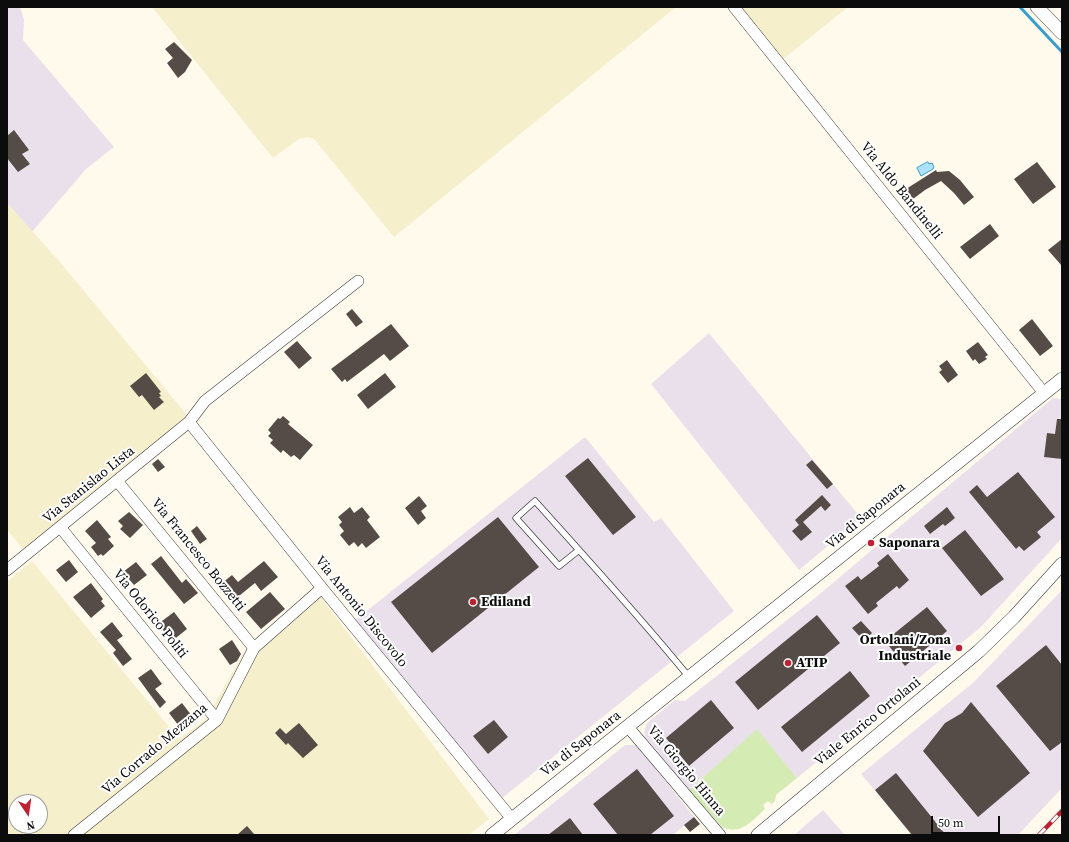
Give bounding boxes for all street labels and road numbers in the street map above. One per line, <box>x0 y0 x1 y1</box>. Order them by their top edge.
street label: Via Aldo Bandinelli <box>857 139 945 243</box>
street label: Via Stanislao Lista <box>40 443 138 527</box>
street label: Via di Saponara <box>823 479 909 553</box>
street label: Via Francesco Bozzetti <box>147 495 249 615</box>
street label: Via Antonio Discovolo <box>311 553 411 671</box>
street label: Via Odorico Politi <box>109 566 191 662</box>
street label: Viale Enrico Ortolani <box>812 674 924 770</box>
street label: Via Corrado Mezzana <box>99 700 211 798</box>
street label: Via di Saponara <box>538 707 624 781</box>
street label: Via Giorgio Hinna <box>643 723 729 819</box>

